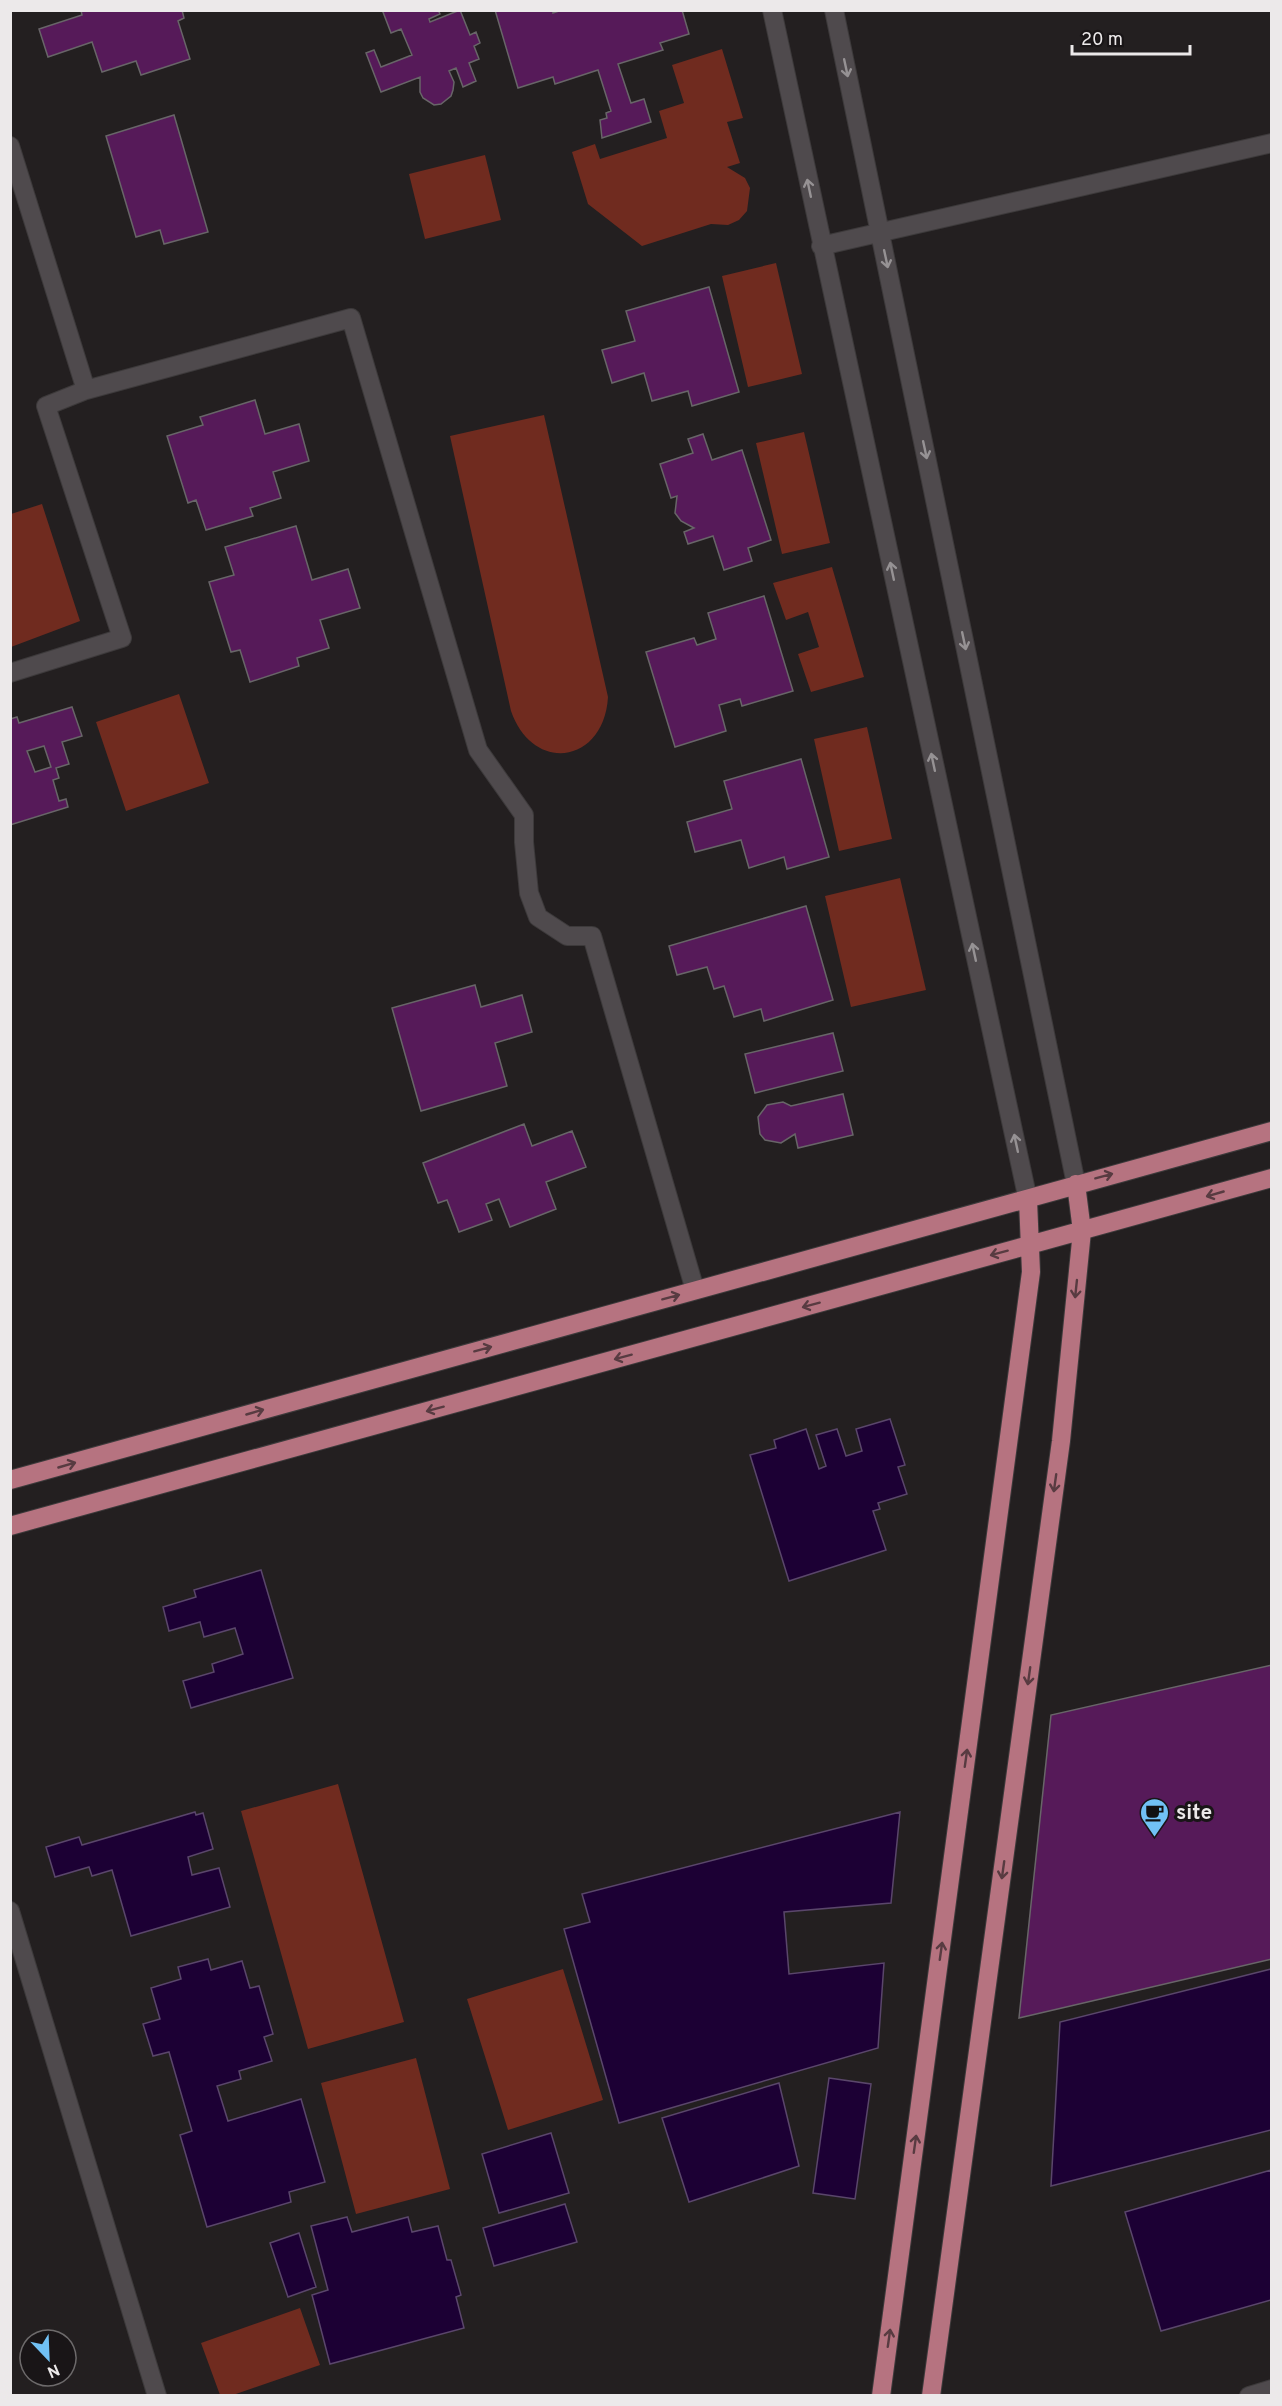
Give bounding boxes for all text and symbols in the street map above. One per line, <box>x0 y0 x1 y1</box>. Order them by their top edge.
scale bar <box>1072 18 1190 56</box>
text: 20 m <box>1081 29 1123 52</box>
one-way arrow <box>841 58 853 77</box>
one-way arrow <box>803 179 814 199</box>
one-way arrow <box>881 248 892 268</box>
one-way arrow <box>920 439 931 459</box>
one-way arrow <box>885 562 897 581</box>
one-way arrow <box>959 631 971 650</box>
one-way arrow <box>927 752 938 772</box>
one-way arrow <box>968 943 980 962</box>
one-way arrow <box>1010 1133 1021 1153</box>
one-way arrow <box>1094 1170 1113 1181</box>
one-way arrow <box>1206 1188 1225 1200</box>
one-way arrow <box>989 1248 1008 1259</box>
one-way arrow <box>1070 1279 1081 1299</box>
one-way arrow <box>661 1291 680 1302</box>
one-way arrow <box>801 1300 820 1311</box>
one-way arrow <box>473 1342 492 1354</box>
one-way arrow <box>613 1352 632 1363</box>
one-way arrow <box>425 1404 444 1415</box>
one-way arrow <box>245 1406 264 1417</box>
one-way arrow <box>57 1458 76 1470</box>
one-way arrow <box>1049 1473 1060 1492</box>
one-way arrow <box>1023 1666 1034 1686</box>
one-way arrow <box>961 1748 972 1768</box>
cafe icon: site <box>1139 1796 1171 1838</box>
place label: site <box>1176 1800 1212 1827</box>
one-way arrow <box>997 1859 1008 1879</box>
one-way arrow <box>935 1942 946 1961</box>
one-way arrow <box>910 2135 921 2155</box>
north arrow <box>18 2328 78 2388</box>
one-way arrow <box>884 2328 895 2348</box>
text: N <box>44 2359 62 2381</box>

